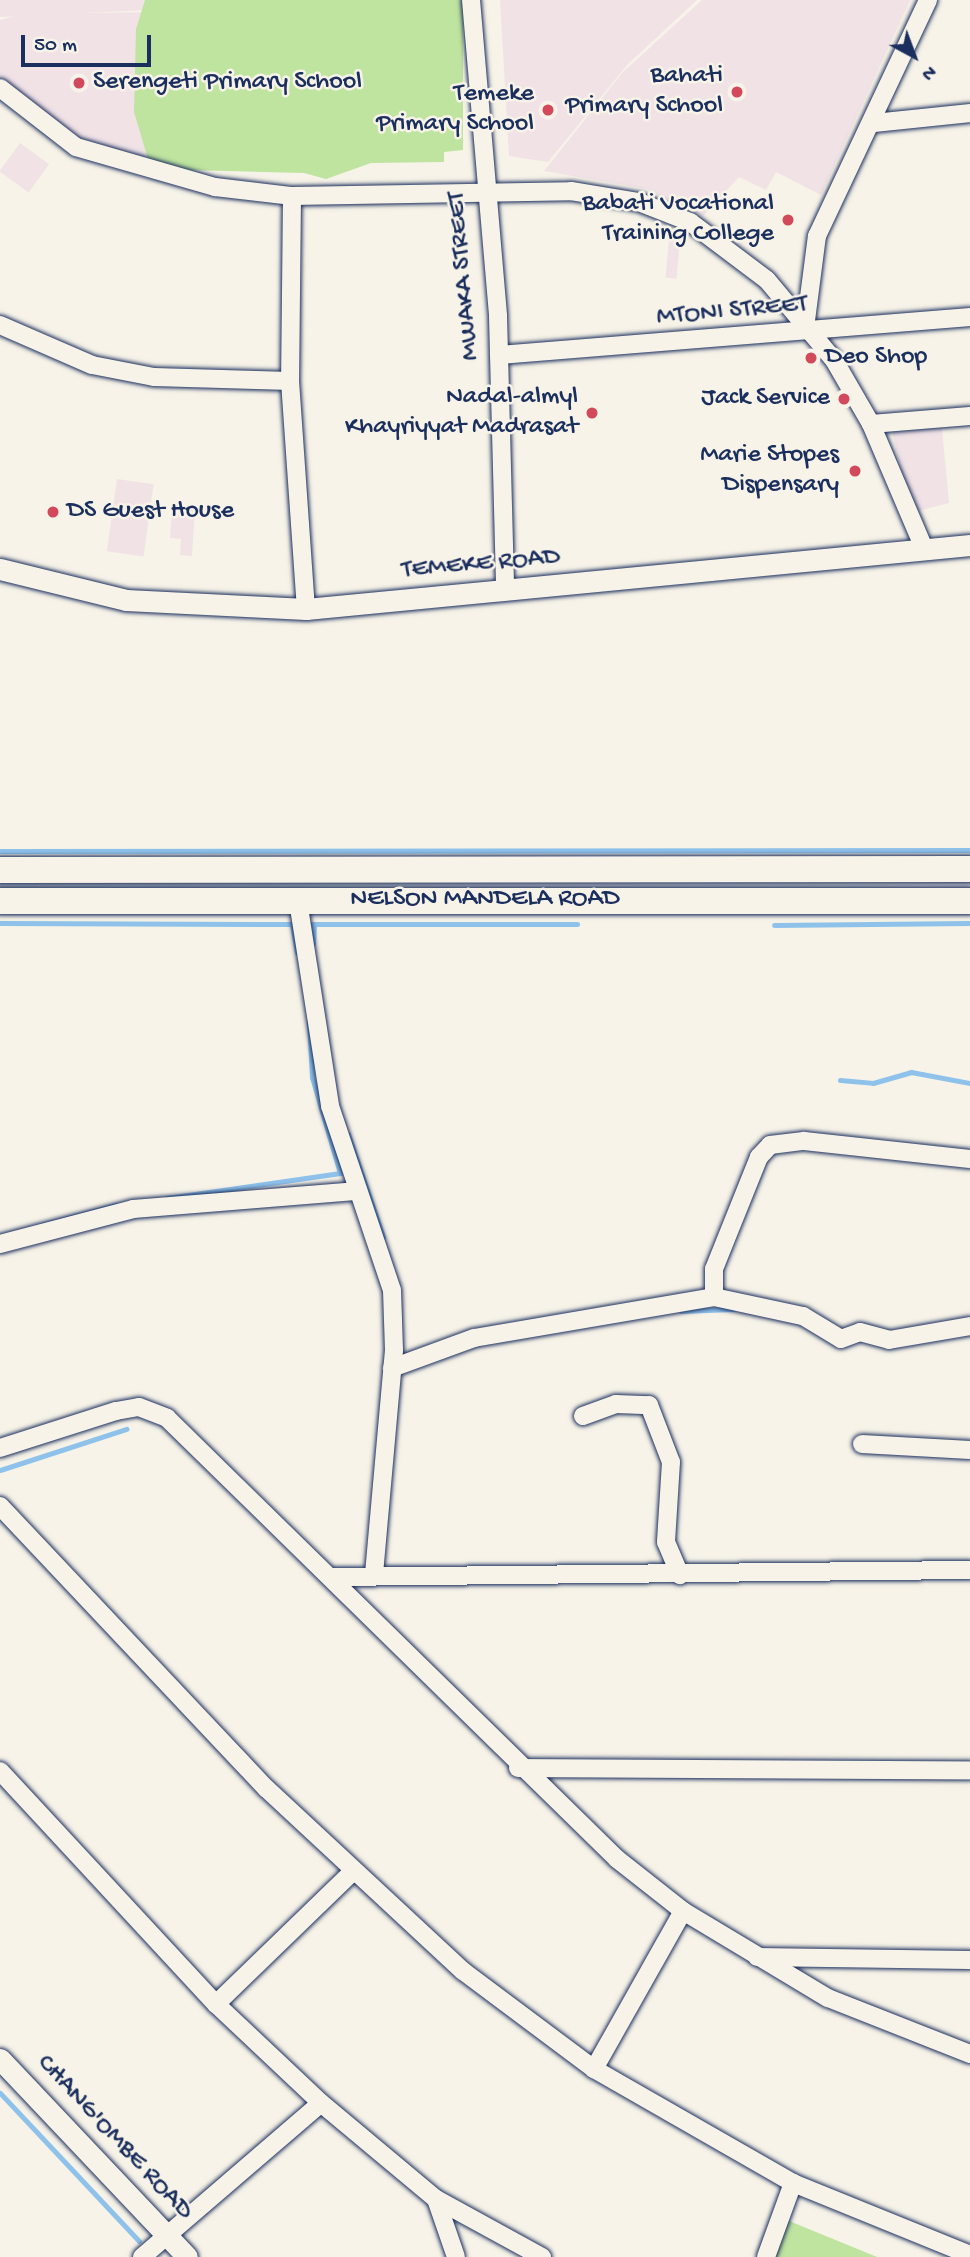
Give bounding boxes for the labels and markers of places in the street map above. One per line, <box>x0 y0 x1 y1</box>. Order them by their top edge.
place label: Bahati Primary School <box>565 61 723 122</box>
place label: Serengeti Primary School <box>93 67 362 99</box>
marker: Serengeti Primary School <box>71 75 87 91</box>
place label: Temeke Primary School <box>376 79 534 140</box>
marker: Bahati Primary School <box>729 84 745 100</box>
marker: Temeke Primary School <box>540 102 556 118</box>
place label: Babati Vocational Training College <box>582 189 774 250</box>
marker: Babati Vocational Training College <box>780 212 796 228</box>
place label: Deo Shop <box>825 342 927 374</box>
marker: Deo Shop <box>803 350 819 366</box>
place label: Nadal-almyl Khayriyyat Madrasat <box>345 382 578 444</box>
place label: Jack Service <box>701 383 830 415</box>
marker: Jack Service <box>836 391 852 407</box>
marker: Nadal-almyl Khayriyyat Madrasat <box>584 405 600 421</box>
place label: Marie Stopes Dispensary <box>700 440 839 502</box>
marker: Marie Stopes Dispensary <box>845 461 865 481</box>
place label: DS Guest House <box>67 496 234 528</box>
marker: DS Guest House <box>45 504 61 520</box>

